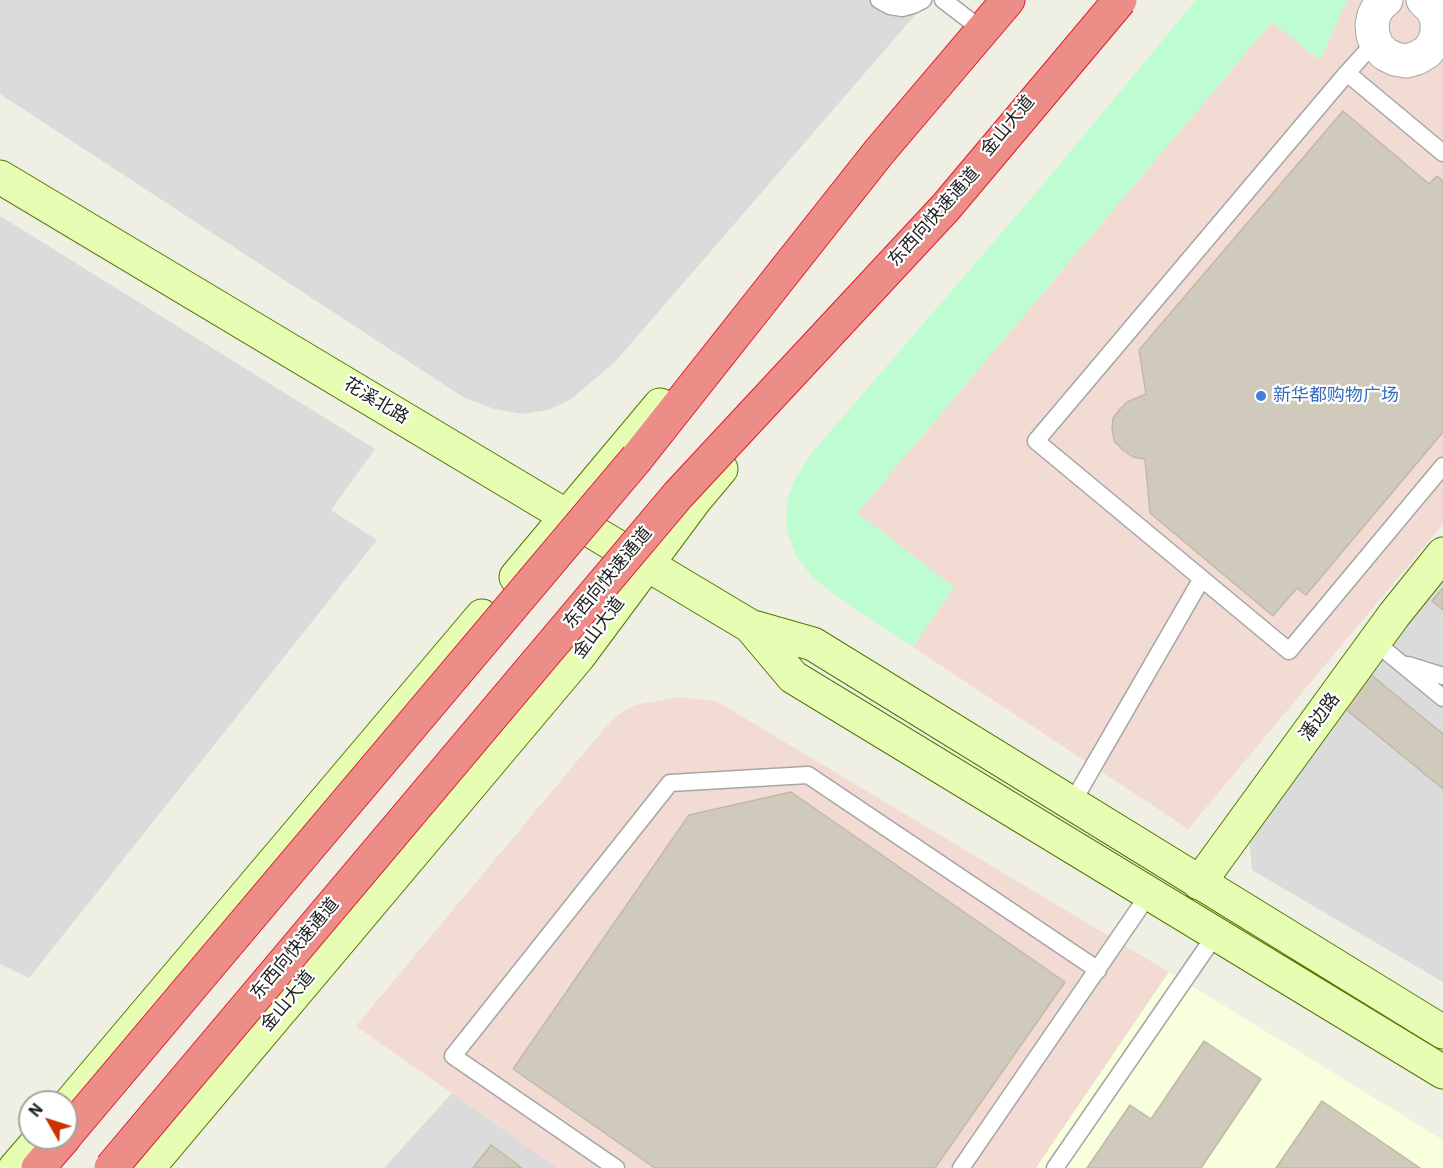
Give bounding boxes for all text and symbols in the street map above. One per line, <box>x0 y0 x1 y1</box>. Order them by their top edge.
street label: 金山大道 <box>977 91 1039 161</box>
street label: 东西向快速通道 <box>884 163 984 271</box>
street label: 花溪北路 <box>340 373 412 429</box>
place label: 新华都购物广场 <box>1273 385 1399 407</box>
marker: 新华都购物广场 <box>1254 389 1268 403</box>
street label: 东西向快速通道 <box>559 523 657 633</box>
street label: 金山大道 <box>569 593 629 663</box>
street label: 潘边路 <box>1295 689 1345 745</box>
street label: 东西向快速通道 <box>246 894 344 1004</box>
street label: 金山大道 <box>257 966 319 1036</box>
north arrow <box>18 1090 78 1150</box>
text: N <box>24 1099 47 1121</box>

